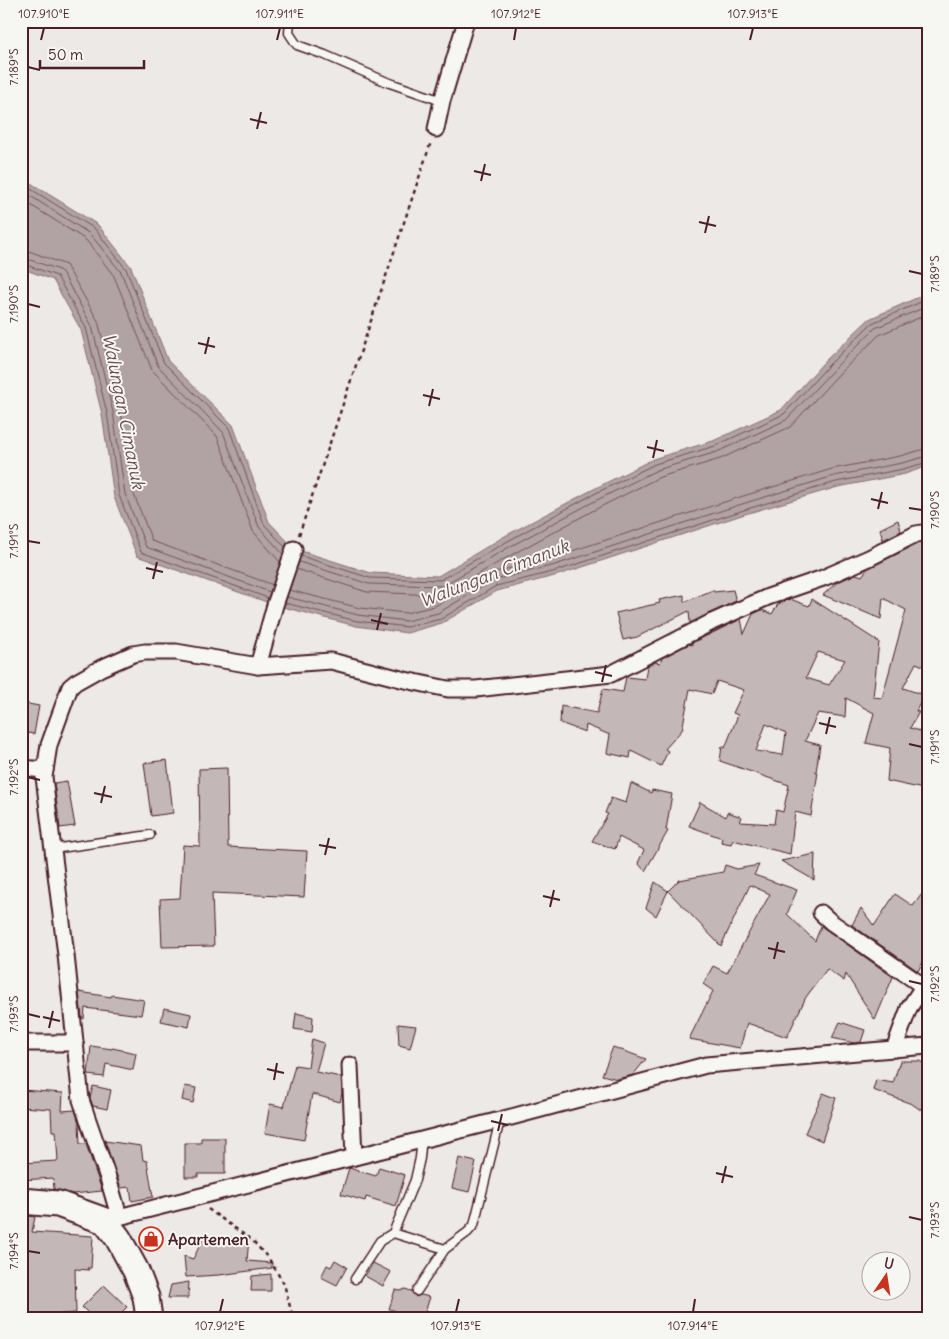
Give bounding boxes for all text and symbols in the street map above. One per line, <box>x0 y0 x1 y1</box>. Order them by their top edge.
text: 107.910°E <box>18 6 70 21</box>
text: 107.911°E <box>256 6 304 21</box>
text: 107.912°E <box>491 6 541 21</box>
text: 107.913°E <box>728 6 778 21</box>
scale bar <box>40 38 144 70</box>
text: 50 m <box>48 45 83 64</box>
text: 7.189°S <box>6 48 21 86</box>
text: 7.189°S <box>927 255 942 293</box>
text: 7.190°S <box>6 285 21 323</box>
water label: Walungan Cimanuk <box>98 331 151 493</box>
text: 7.190°S <box>927 491 942 529</box>
text: 7.191°S <box>6 523 21 559</box>
water label: Walungan Cimanuk <box>416 533 574 612</box>
text: 7.191°S <box>927 729 942 765</box>
text: 7.192°S <box>6 758 21 795</box>
text: 7.192°S <box>927 965 942 1002</box>
text: 7.193°S <box>6 995 21 1033</box>
text: 7.193°S <box>927 1201 942 1239</box>
shop icon: Apartemen <box>138 1226 164 1252</box>
place label: Apartemen <box>168 1229 249 1250</box>
text: 7.194°S <box>6 1232 21 1270</box>
north arrow <box>862 1252 912 1302</box>
text: U <box>882 1253 896 1273</box>
text: 107.912°E <box>195 1318 245 1333</box>
text: 107.913°E <box>431 1318 481 1333</box>
text: 107.914°E <box>668 1318 718 1333</box>

